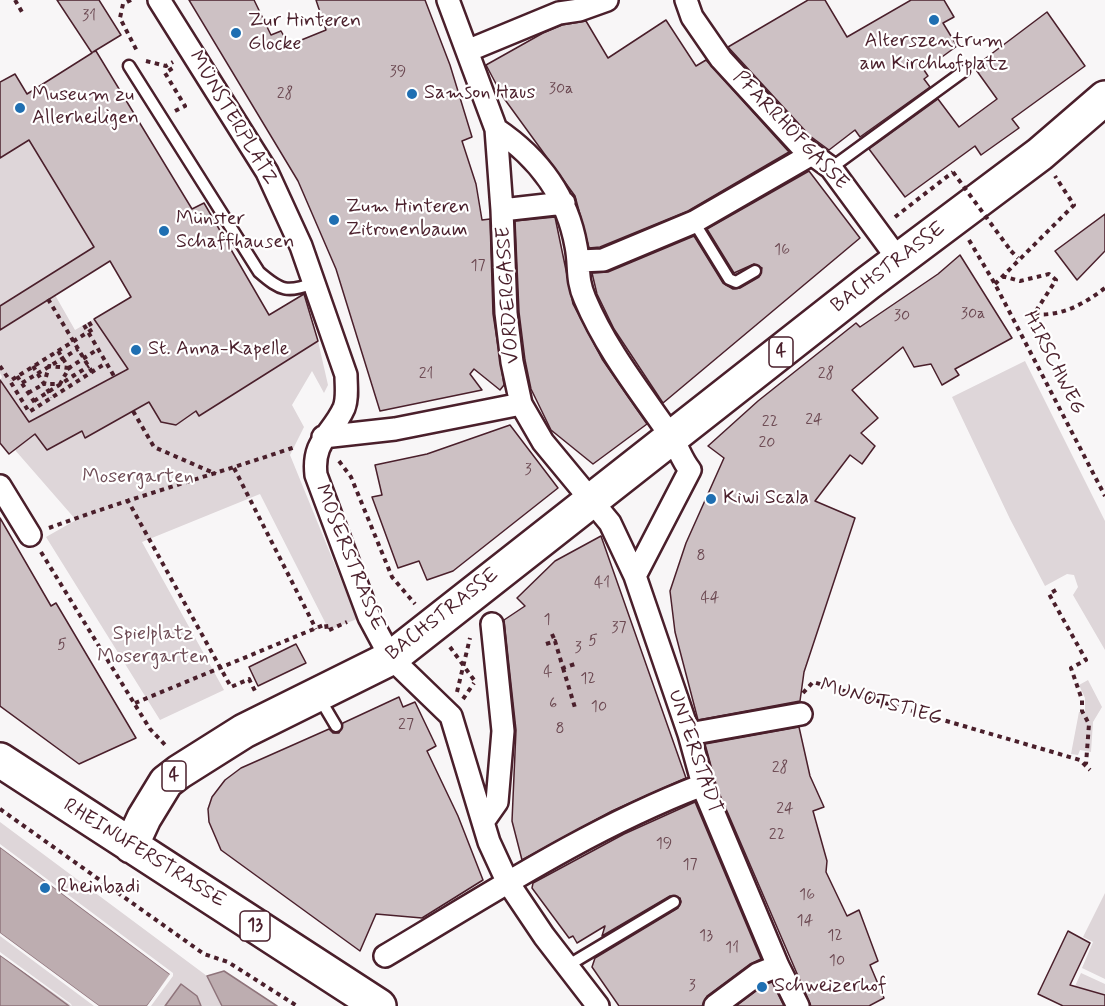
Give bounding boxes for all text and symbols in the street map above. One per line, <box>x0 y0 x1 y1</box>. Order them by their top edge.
house number: 31 <box>82 7 96 27</box>
place label: Zur Hinteren Glocke <box>248 10 361 57</box>
marker: Alterszentrum am Kirchhofplatz <box>927 13 941 27</box>
marker: Zur Hinteren Glocke <box>229 26 243 40</box>
place label: Alterszentrum am Kirchhofplatz <box>860 30 1008 77</box>
street label: MÜNSTERPLATZ <box>183 47 281 189</box>
house number: 39 <box>390 63 406 83</box>
street label: PFARRHOFGASSE <box>727 66 853 196</box>
house number: 30a <box>549 80 573 100</box>
place label: Samson Haus <box>424 82 536 106</box>
place label: Museum zu Allerheiligen <box>32 84 139 131</box>
house number: 28 <box>277 85 293 105</box>
marker: Samson Haus <box>405 87 419 101</box>
marker: Museum zu Allerheiligen <box>13 101 27 115</box>
place label: Zum Hinteren Zitronenbaum <box>346 196 470 243</box>
place label: Münster Schaffhausen <box>176 208 294 255</box>
marker: Zum Hinteren Zitronenbaum <box>327 213 341 227</box>
street label: BACHSTRASSE <box>827 217 951 319</box>
marker: Münster Schaffhausen <box>157 224 171 238</box>
street label: VORDERGASSE <box>492 225 526 365</box>
house number: 16 <box>774 241 790 261</box>
house number: 17 <box>470 257 486 277</box>
house number: 30a <box>961 305 985 325</box>
house number: 30 <box>894 307 910 327</box>
street label: HIRSCHWEG <box>1017 307 1089 419</box>
road number: 4 <box>769 337 793 367</box>
place label: St. Anna-Kapelle <box>148 338 289 362</box>
marker: St. Anna-Kapelle <box>129 343 143 357</box>
house number: 21 <box>419 365 433 385</box>
house number: 28 <box>818 365 834 385</box>
house number: 24 <box>805 411 823 431</box>
house number: 22 <box>762 413 778 433</box>
house number: 20 <box>759 434 775 454</box>
house number: 3 <box>524 461 532 481</box>
park label: Mosergarten <box>82 466 194 490</box>
street label: MOSERSTRASSE <box>309 481 389 635</box>
place label: Kiwi Scala <box>723 487 809 511</box>
marker: Kiwi Scala <box>704 492 718 506</box>
house number: 8 <box>696 547 706 567</box>
street label: BACHSTRASSE <box>382 563 504 667</box>
house number: 41 <box>594 574 610 594</box>
house number: 44 <box>700 589 720 609</box>
house number: 1 <box>543 611 551 631</box>
house number: 37 <box>611 619 627 639</box>
park label: Spielplatz Mosergarten <box>97 623 209 670</box>
house number: 5 <box>588 632 598 652</box>
house number: 5 <box>57 636 67 656</box>
house number: 3 <box>574 639 582 659</box>
house number: 4 <box>543 663 553 683</box>
house number: 12 <box>580 670 596 690</box>
street label: MUNOTSTIEG <box>817 674 945 732</box>
street label: UNTERSTADT <box>662 687 726 817</box>
house number: 6 <box>549 695 557 715</box>
house number: 10 <box>591 698 607 718</box>
house number: 27 <box>398 716 414 736</box>
house number: 8 <box>555 720 565 740</box>
house number: 28 <box>772 759 788 779</box>
road number: 4 <box>162 761 186 791</box>
street label: RHEINUFERSTRASSE <box>58 794 230 914</box>
house number: 24 <box>776 800 794 820</box>
house number: 22 <box>769 826 785 846</box>
house number: 19 <box>656 835 672 855</box>
house number: 17 <box>682 856 698 876</box>
place label: Rheinbadi <box>57 876 140 900</box>
marker: Rheinbadi <box>38 881 52 895</box>
house number: 16 <box>799 886 815 906</box>
road number: 13 <box>240 911 270 941</box>
house number: 14 <box>797 912 813 932</box>
house number: 13 <box>699 927 713 947</box>
house number: 12 <box>827 927 843 947</box>
house number: 11 <box>725 939 739 959</box>
house number: 10 <box>829 952 845 972</box>
place label: Schweizerhof <box>774 975 887 999</box>
house number: 3 <box>688 977 696 997</box>
marker: Schweizerhof <box>755 980 769 994</box>

